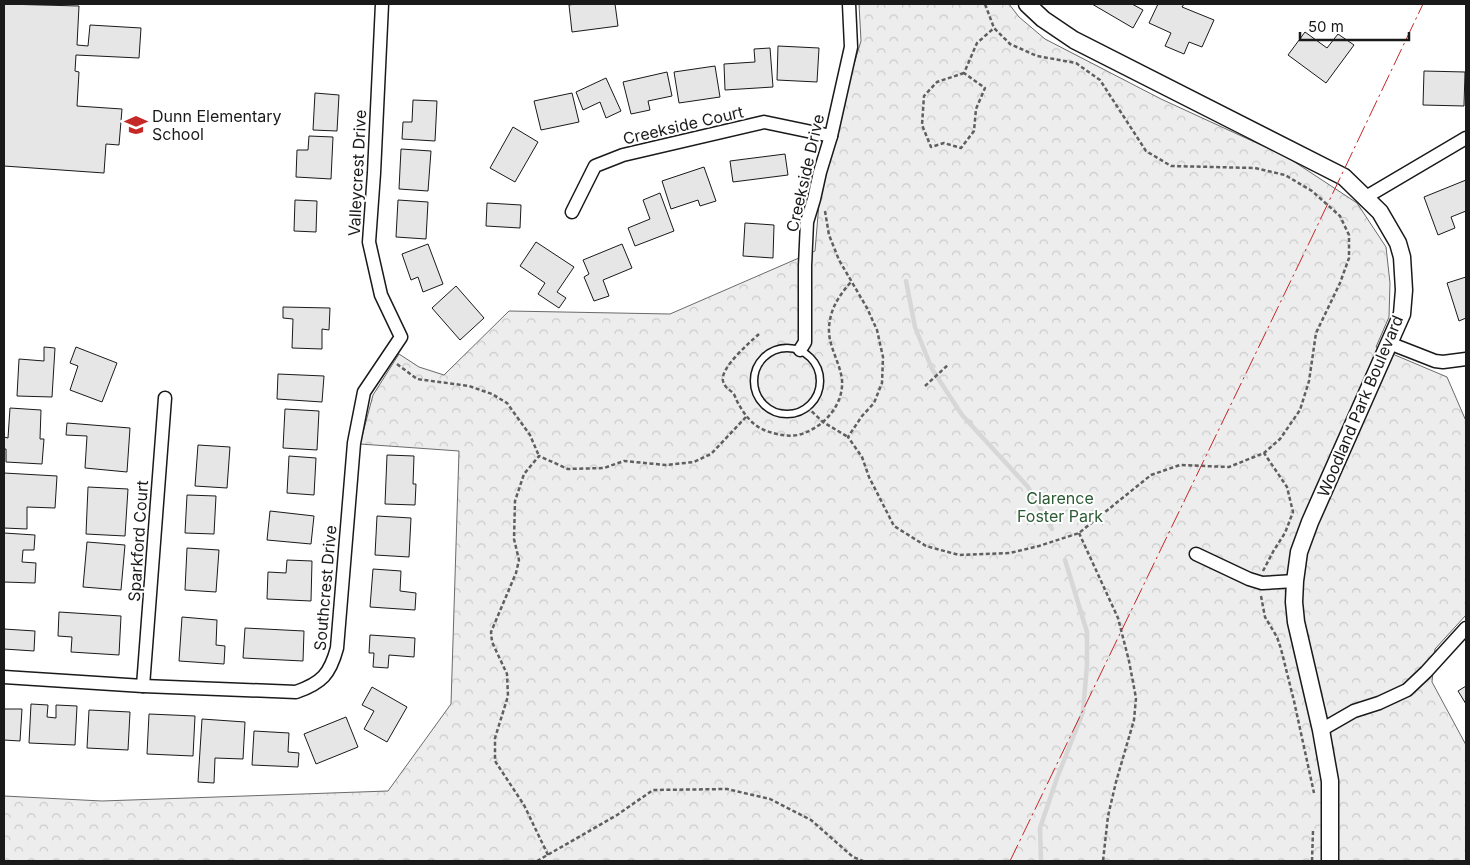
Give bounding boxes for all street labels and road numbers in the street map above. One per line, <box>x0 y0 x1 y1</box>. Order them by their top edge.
street label: Creekside Court <box>621 101 745 149</box>
street label: Valleycrest Drive <box>344 109 370 237</box>
street label: Creekside Drive <box>782 112 828 234</box>
street label: Woodland Park Boulevard <box>1313 312 1407 500</box>
street label: Sparkford Court <box>124 480 152 602</box>
street label: Southcrest Drive <box>310 524 340 652</box>

